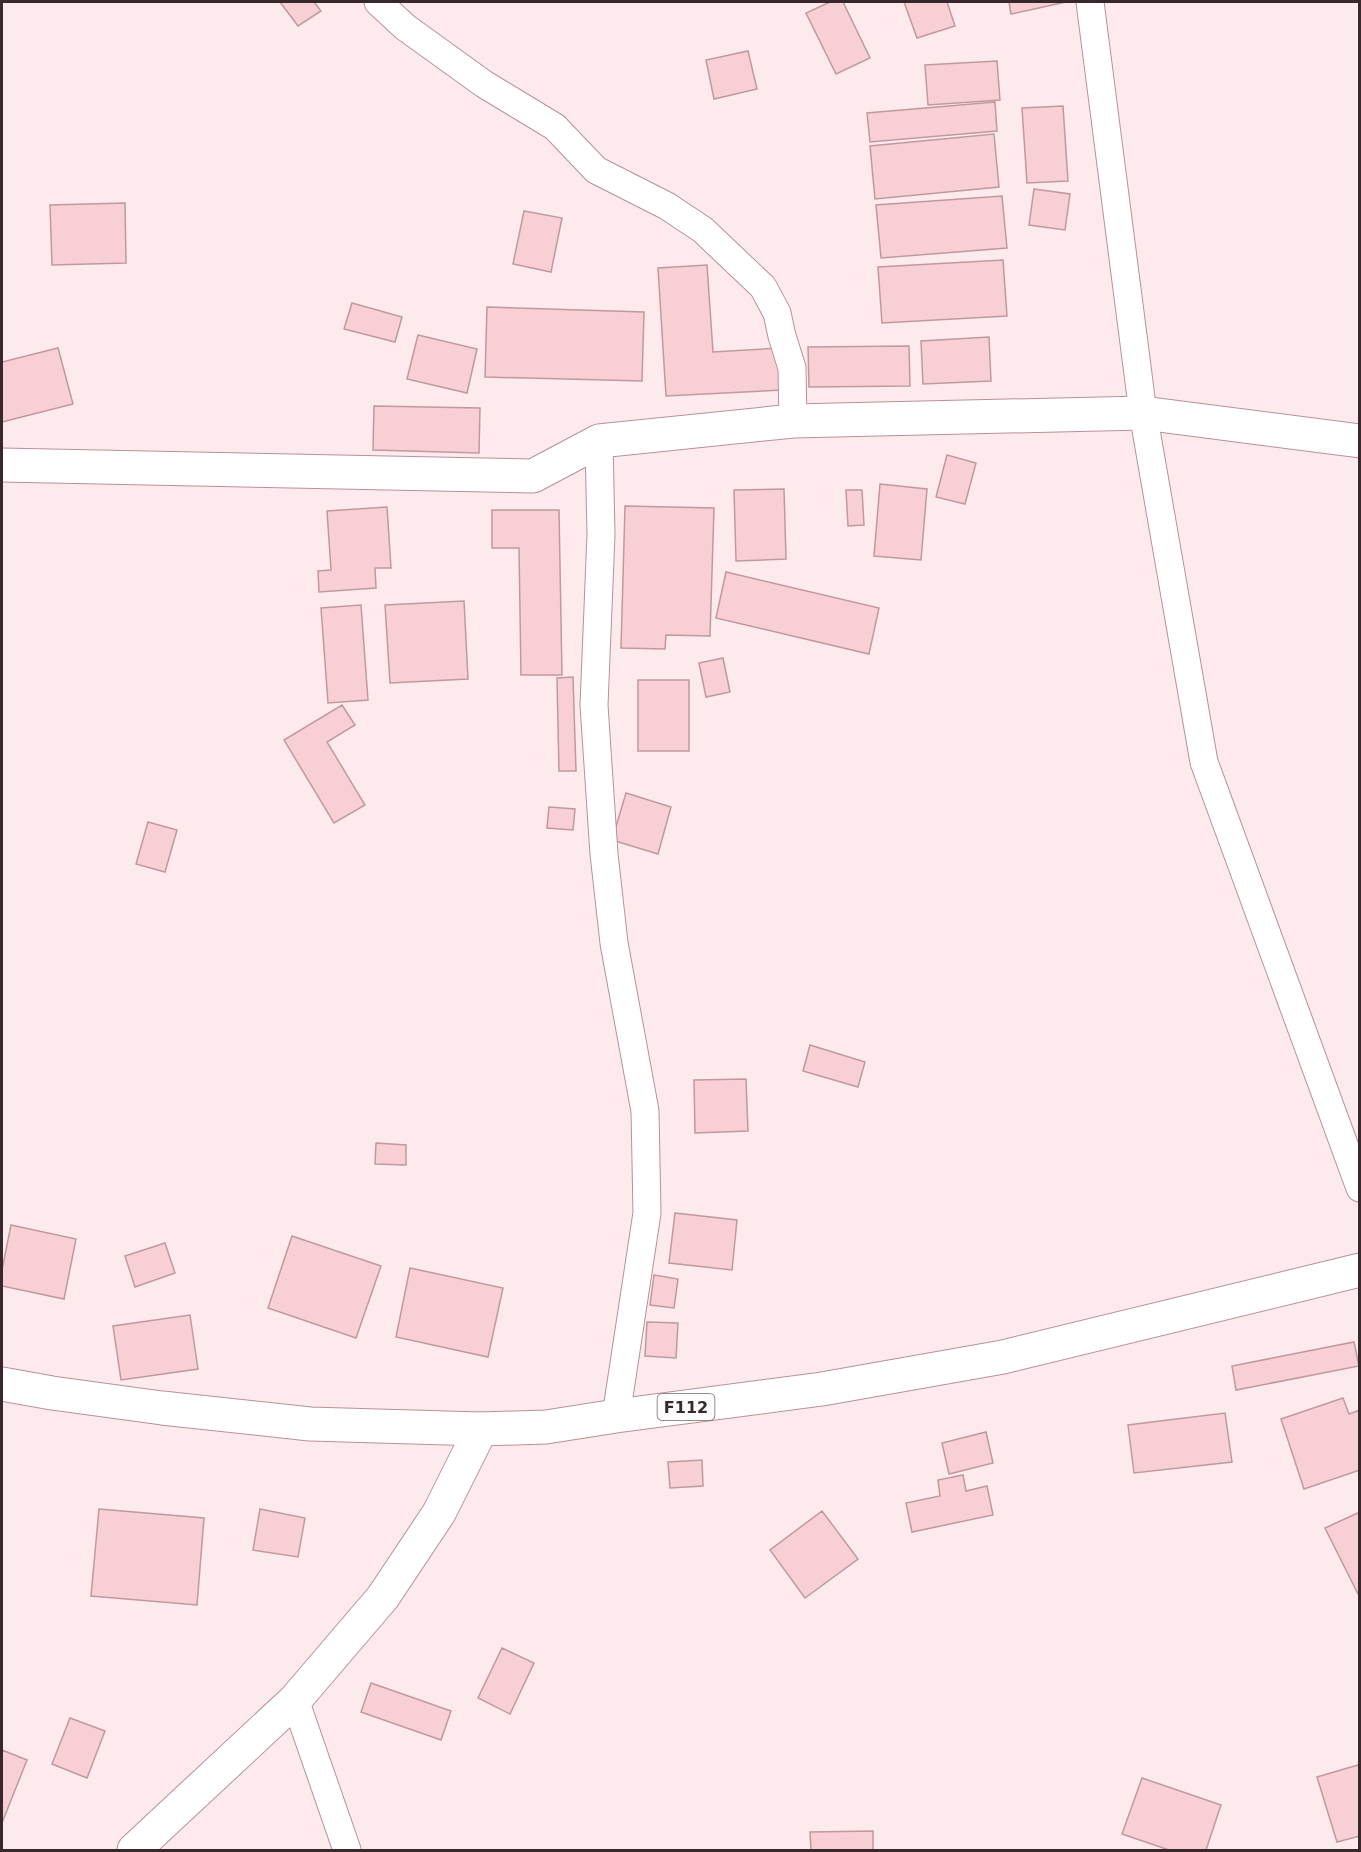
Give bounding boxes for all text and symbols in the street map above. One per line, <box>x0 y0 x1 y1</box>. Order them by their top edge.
road number: F112 <box>658 1394 714 1420</box>

